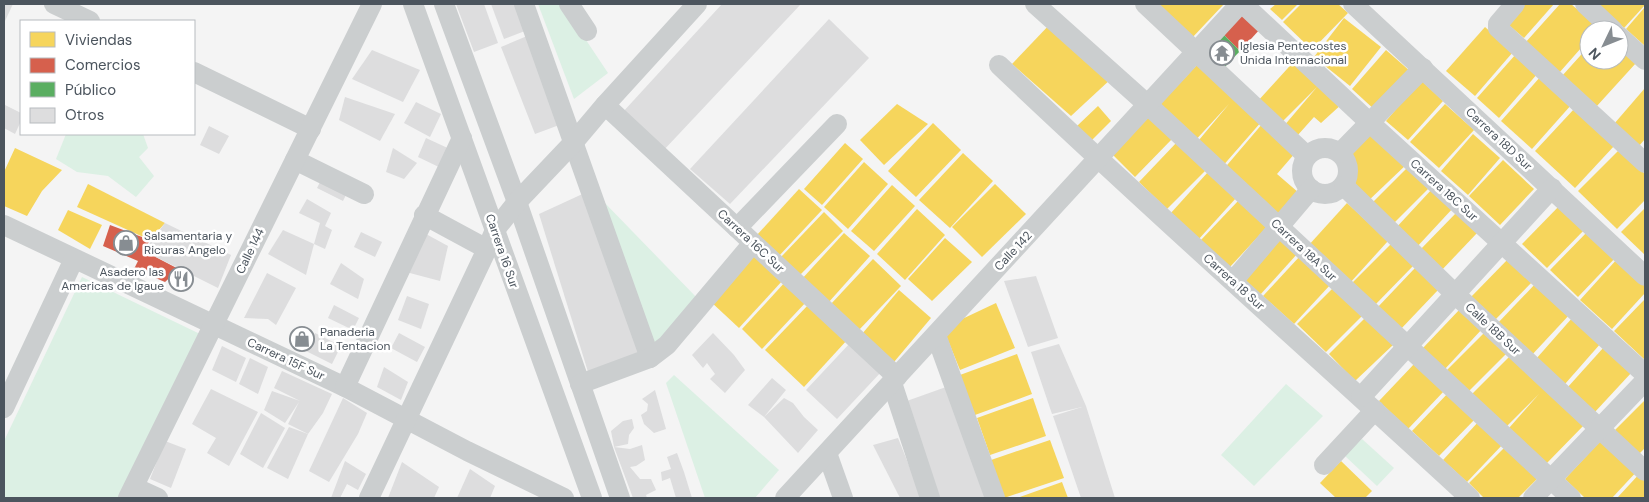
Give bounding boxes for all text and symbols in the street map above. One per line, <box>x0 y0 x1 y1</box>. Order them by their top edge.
legend <box>20 20 195 135</box>
north arrow <box>1579 20 1629 70</box>
text: Viviendas <box>65 30 132 50</box>
place label: Iglesia Pentecostes Unida Internacional <box>1240 38 1347 68</box>
temple icon: Iglesia Pentecostes Unida Internacional <box>1209 40 1235 66</box>
text: N <box>1584 44 1605 64</box>
text: Comercios <box>65 55 140 75</box>
text: Público <box>65 80 116 100</box>
street label: Carrera 18D Sur <box>1462 104 1536 174</box>
text: Otros <box>65 105 104 125</box>
street label: Carrera 18C Sur <box>1407 155 1482 225</box>
street label: Carrera 16C Sur <box>714 206 788 277</box>
street label: Carrera 16 Sur <box>482 212 522 291</box>
street label: Carrera 18A Sur <box>1268 215 1341 285</box>
street label: Calle 144 <box>232 226 268 276</box>
place label: Salsamentaria y Ricuras Angelo <box>144 228 232 258</box>
street label: Calle 142 <box>991 228 1035 274</box>
shop icon: Salsamentaria y Ricuras Angelo <box>113 230 139 256</box>
street label: Carrera 18 Sur <box>1200 250 1268 314</box>
place label: Asadero las Americas de Igaue <box>61 264 164 294</box>
restaurant icon: Asadero las Americas de Igaue <box>168 266 194 292</box>
street label: Calle 18B Sur <box>1462 299 1525 359</box>
place label: Panaderia La Tentacion <box>320 324 390 354</box>
shop icon: Panaderia La Tentacion <box>289 326 315 352</box>
street label: Carrera 15F Sur <box>245 334 328 384</box>

